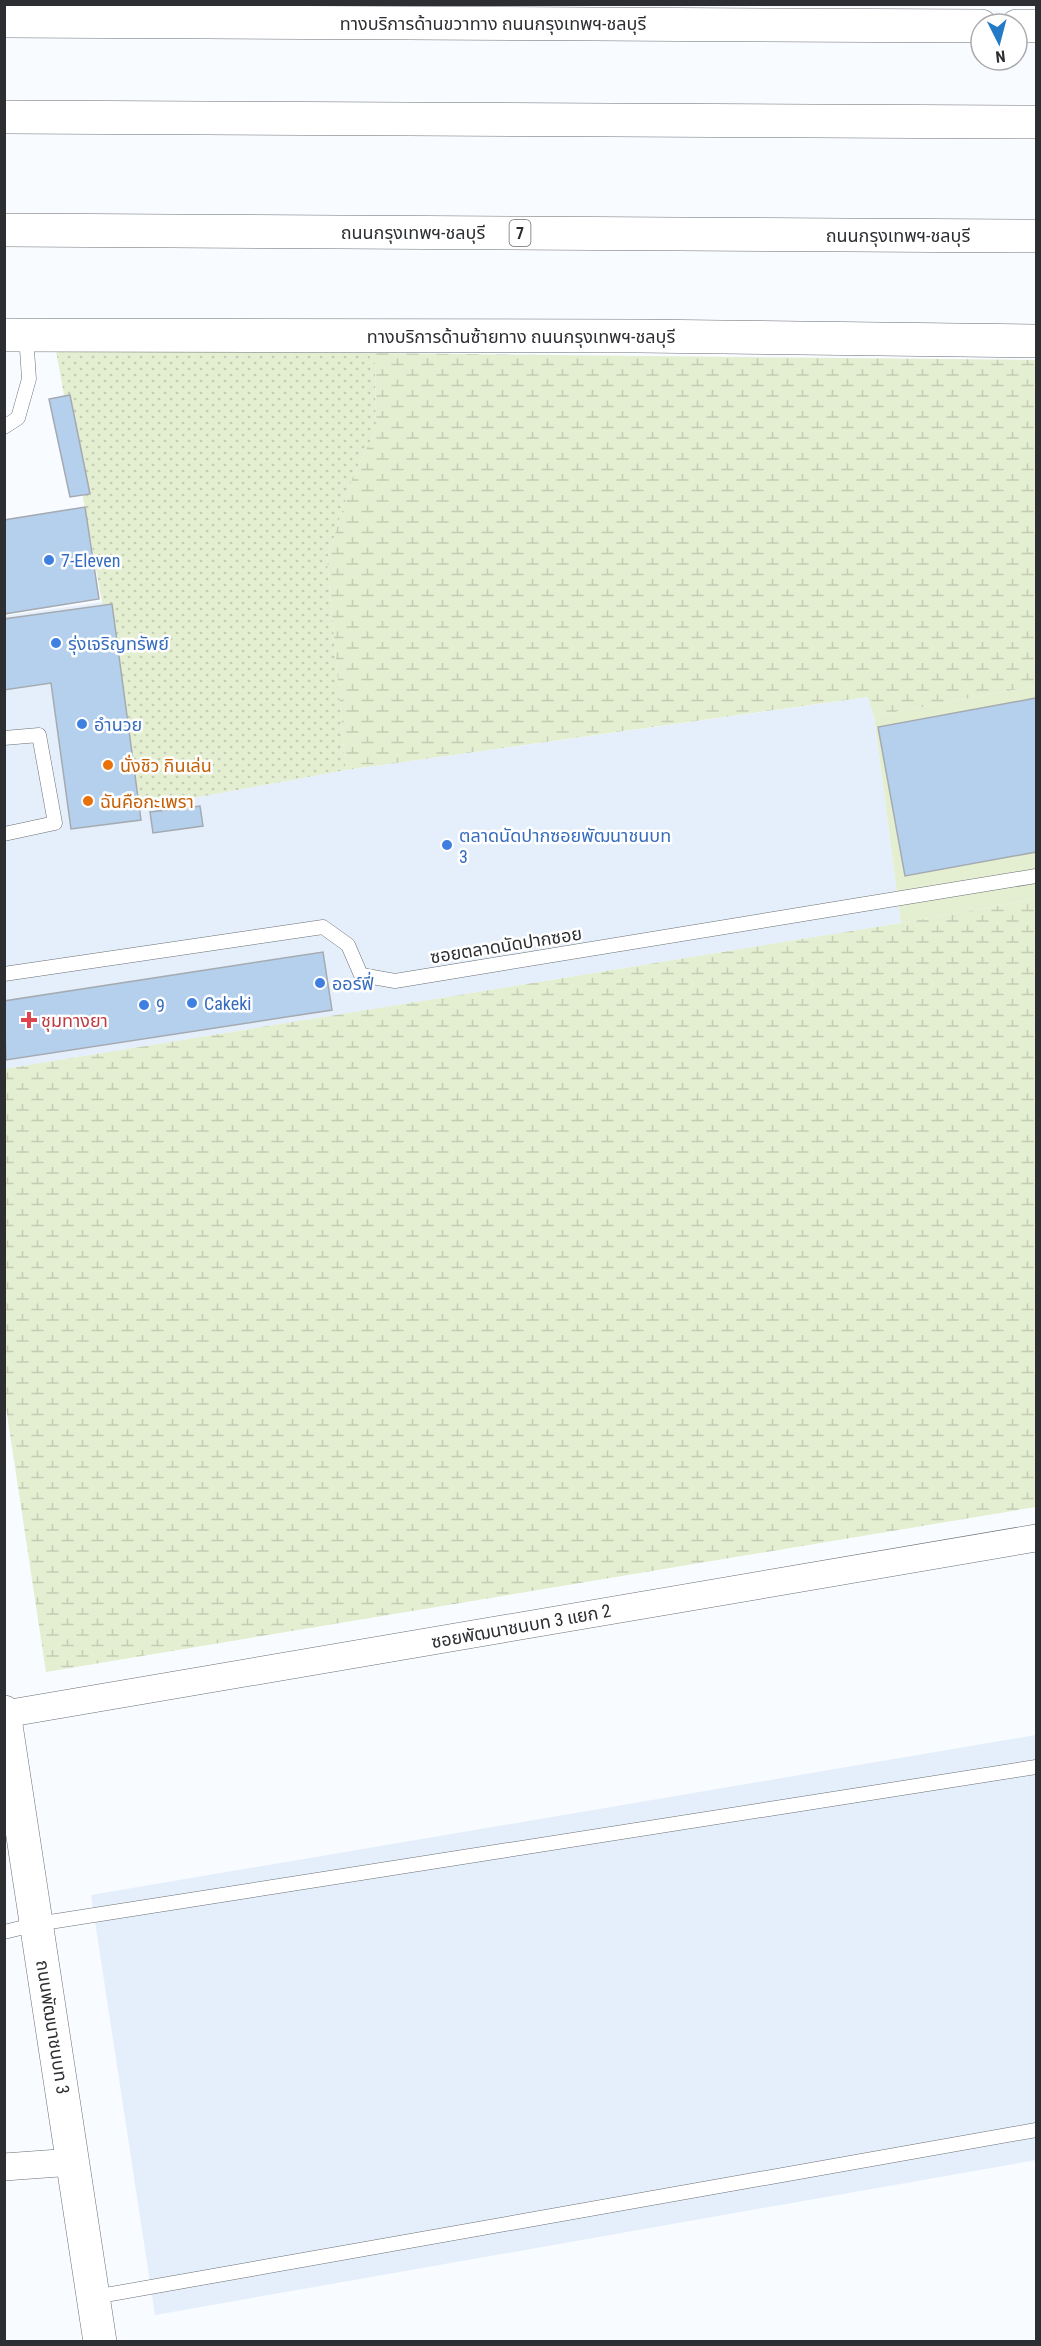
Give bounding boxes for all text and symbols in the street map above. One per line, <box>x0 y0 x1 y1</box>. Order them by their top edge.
north arrow <box>969 12 1029 72</box>
street label: ทางบริการด้านขวาทาง ถนนกรุงเทพฯ-ชลบุรี <box>340 13 646 35</box>
text: N <box>995 46 1006 66</box>
road number: 7 <box>510 220 530 246</box>
street label: ถนนกรุงเทพฯ-ชลบุรี <box>341 222 486 244</box>
street label: ถนนกรุงเทพฯ-ชลบุรี <box>826 225 971 247</box>
street label: ทางบริการด้านซ้ายทาง ถนนกรุงเทพฯ-ชลบุรี <box>367 326 675 348</box>
place label: 7-Eleven <box>61 550 121 571</box>
marker: 7-Eleven <box>42 553 56 567</box>
place label: รุ่งเจริญทรัพย์ <box>68 633 169 655</box>
marker: รุ่งเจริญทรัพย์ <box>49 636 63 650</box>
place label: อำนวย <box>94 714 142 735</box>
marker: อำนวย <box>75 717 89 731</box>
place label: นั่งชิว กินเล่น <box>120 754 212 776</box>
marker: นั่งชิว กินเล่น <box>101 758 115 772</box>
place label: ฉันคือกะเพรา <box>100 791 194 812</box>
marker: ฉันคือกะเพรา <box>81 794 95 808</box>
place label: ตลาดนัดปากซอยพัฒนาชนบท 3 <box>459 825 671 867</box>
marker: ตลาดนัดปากซอยพัฒนาชนบท 3 <box>440 838 454 852</box>
street label: ซอยตลาดนัดปากซอย <box>429 923 583 967</box>
place label: ออร์ฟี่ <box>332 971 374 994</box>
marker: ออร์ฟี่ <box>313 976 327 990</box>
place label: Cakeki <box>204 993 251 1014</box>
place label: 9 <box>156 995 165 1016</box>
marker: Cakeki <box>185 996 199 1010</box>
marker: 9 <box>137 998 151 1012</box>
place label: ชุมทางยา <box>41 1010 108 1032</box>
marker: ชุมทางยา <box>22 1013 36 1027</box>
street label: ซอยพัฒนาชนบท 3 แยก 2 <box>429 1600 613 1652</box>
street label: ถนนพัฒนาชนบท 3 <box>32 1958 74 2096</box>

